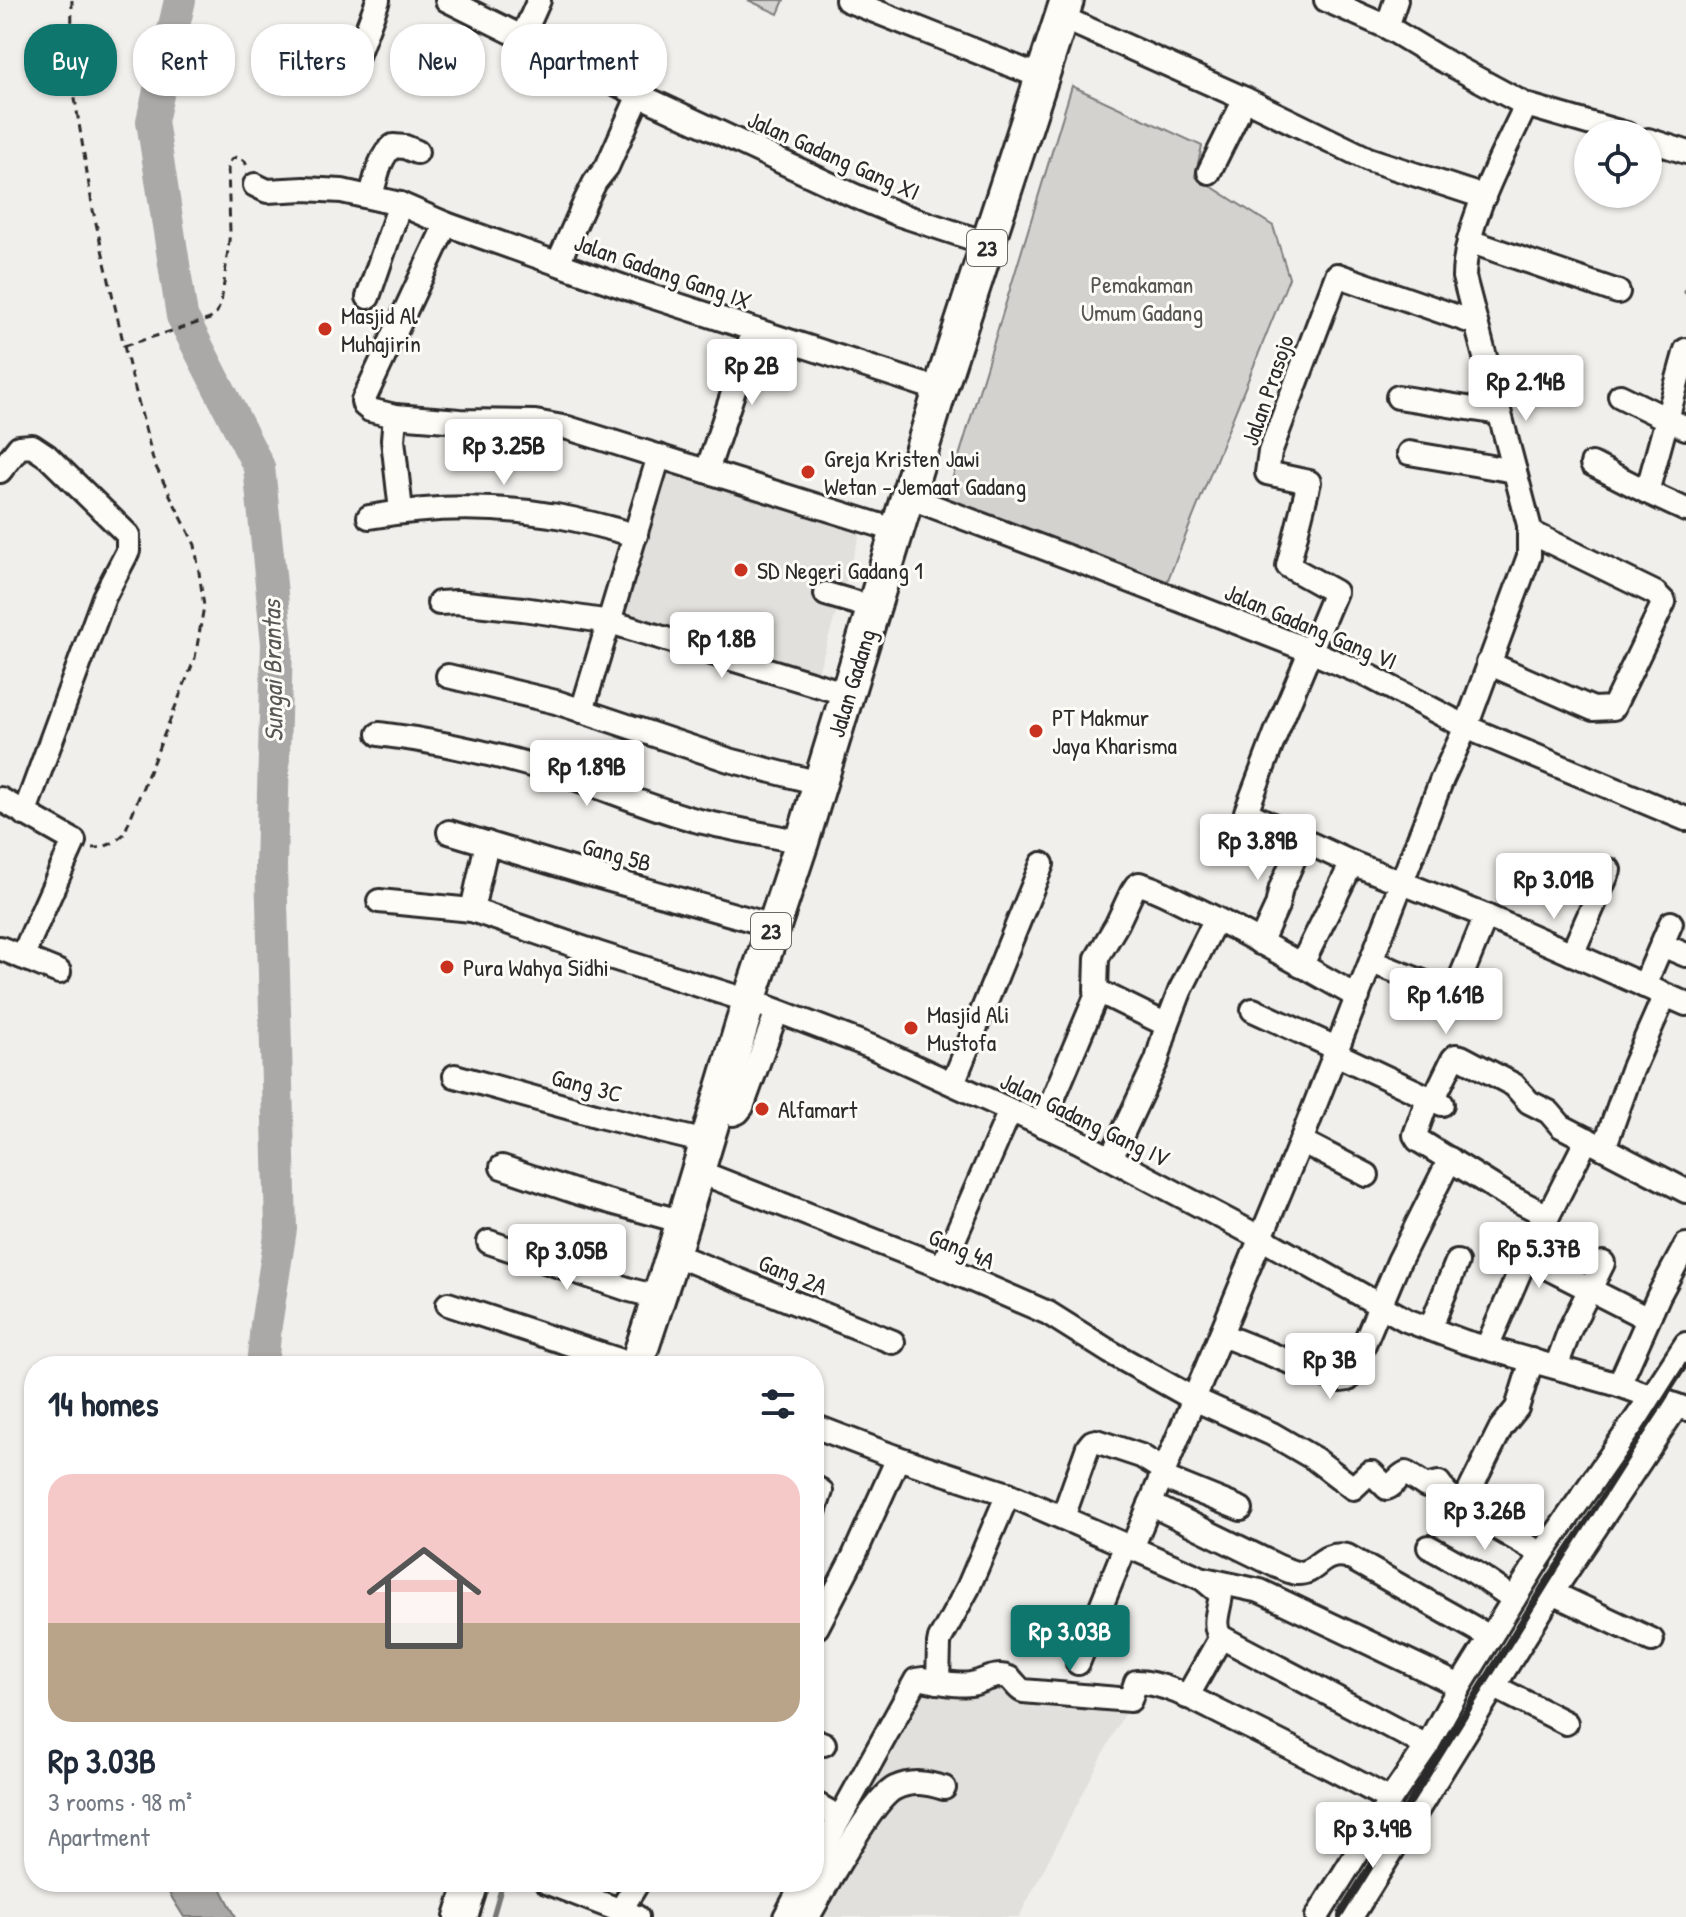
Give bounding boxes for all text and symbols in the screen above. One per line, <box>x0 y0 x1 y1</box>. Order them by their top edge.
chip: Buy <box>24 24 117 96</box>
chip: Rent <box>133 24 235 96</box>
chip: Filters <box>251 24 374 96</box>
chip: New <box>390 24 485 96</box>
chip: Apartment <box>501 24 667 96</box>
street label: Jalan Gadang Gang XI <box>743 103 925 207</box>
map controls <box>1574 120 1662 208</box>
button: locate <box>1574 120 1662 208</box>
street label: Jalan Gadang Gang IX <box>570 226 756 316</box>
road number: 23 <box>967 230 1007 266</box>
park label: Pemakaman Umum Gadang <box>1081 268 1203 328</box>
place label: Masjid Al Muhajirin <box>341 299 421 359</box>
marker: Masjid Al Muhajirin <box>316 320 334 338</box>
street label: Jalan Prasojo <box>1233 330 1301 450</box>
pin: Rp 2B <box>696 339 808 407</box>
text: Rp 2B <box>725 347 779 382</box>
pin: Rp 2.14B <box>1443 355 1609 423</box>
text: Rp 2.14B <box>1486 363 1566 398</box>
pin: Rp 3.25B <box>421 419 587 487</box>
text: Rp 3.25B <box>463 427 545 462</box>
place label: Greja Kristen Jawi Wetan - Jemaat Gadang <box>824 442 1026 502</box>
marker: Greja Kristen Jawi Wetan - Jemaat Gadang <box>799 463 817 481</box>
place label: SD Negeri Gadang 1 <box>757 554 923 586</box>
marker: SD Negeri Gadang 1 <box>732 561 750 579</box>
street label: Jalan Gadang Gang VI <box>1220 575 1402 677</box>
water label: Sungai Brantas <box>253 598 292 742</box>
pin: Rp 1.8B <box>648 612 796 680</box>
text: Rp 1.8B <box>688 620 756 655</box>
street label: Jalan Gadang <box>819 625 883 741</box>
place label: PT Makmur Jaya Kharisma <box>1052 701 1177 761</box>
marker: PT Makmur Jaya Kharisma <box>1027 722 1045 740</box>
pin: Rp 1.89B <box>504 740 670 808</box>
text: Rp 1.89B <box>548 748 626 783</box>
pin: Rp 3.89B <box>1175 814 1341 882</box>
text: Rp 3.89B <box>1218 822 1298 857</box>
street label: Gang 5B <box>579 829 655 879</box>
pin: Rp 3.01B <box>1471 853 1637 921</box>
text: Rp 3.01B <box>1514 861 1594 896</box>
road number: 23 <box>751 913 791 949</box>
place label: Pura Wahya Sidhi <box>463 951 609 983</box>
marker: Pura Wahya Sidhi <box>438 958 456 976</box>
pin: Rp 1.61B <box>1363 968 1529 1036</box>
text: Rp 1.61B <box>1408 976 1484 1011</box>
place label: Masjid Ali Mustofa <box>927 998 1009 1058</box>
marker: Masjid Ali Mustofa <box>902 1019 920 1037</box>
street label: Gang 3C <box>548 1060 626 1110</box>
street label: Jalan Gadang Gang IV <box>995 1064 1175 1174</box>
place label: Alfamart <box>778 1093 858 1125</box>
marker: Alfamart <box>753 1100 771 1118</box>
street label: Gang 4A <box>924 1220 1000 1276</box>
pin: Rp 5.37B <box>1456 1222 1622 1290</box>
pin: Rp 3.05B <box>484 1224 650 1292</box>
text: Rp 5.37B <box>1497 1230 1581 1265</box>
text: Rp 3.05B <box>526 1232 608 1267</box>
street label: Gang 2A <box>754 1246 832 1302</box>
pin: Rp 3B <box>1274 1333 1386 1401</box>
text: Rp 3B <box>1303 1341 1357 1376</box>
text: 14 homes <box>48 1381 159 1427</box>
icon: filters <box>756 1382 800 1426</box>
pin: Rp 3.26B <box>1402 1484 1568 1552</box>
text: Rp 3.26B <box>1444 1492 1526 1527</box>
icon: home <box>352 1526 496 1670</box>
pin: Rp 3.03B <box>987 1605 1153 1673</box>
text: Rp 3.03B <box>1029 1613 1111 1648</box>
text: Rp 3.03B <box>48 1738 156 1784</box>
text: 3 rooms · 98 m² <box>48 1784 192 1819</box>
pin: Rp 3.49B <box>1290 1802 1456 1870</box>
text: Rp 3.49B <box>1334 1810 1412 1845</box>
text: Apartment <box>48 1819 150 1854</box>

